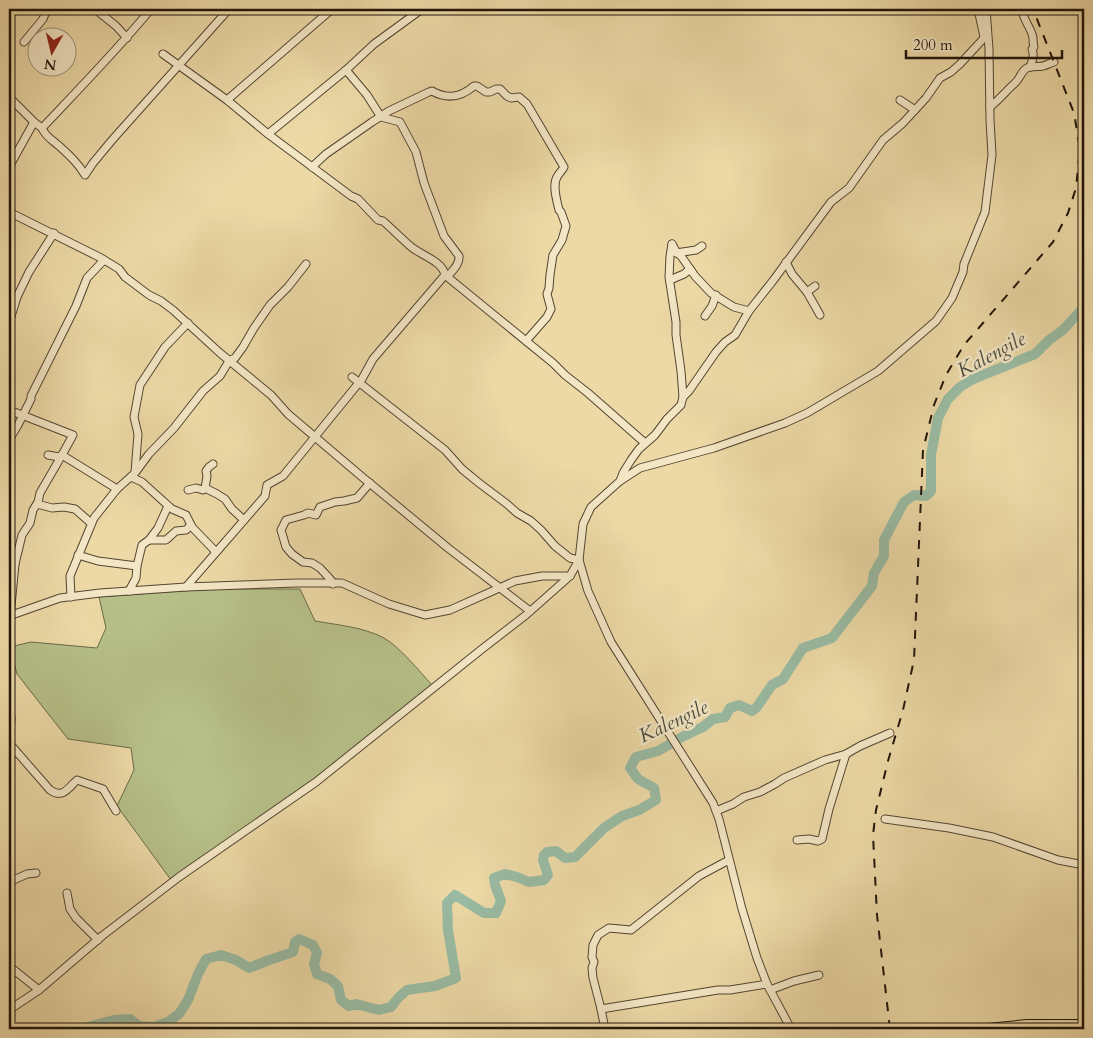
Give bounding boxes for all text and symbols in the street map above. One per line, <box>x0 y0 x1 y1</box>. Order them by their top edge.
north arrow <box>28 28 78 78</box>
scale bar <box>906 28 1062 60</box>
text: 200 m <box>913 35 953 55</box>
text: N <box>43 54 58 75</box>
water label: Kalengile <box>952 325 1031 384</box>
water label: Kalengile <box>634 693 713 749</box>

